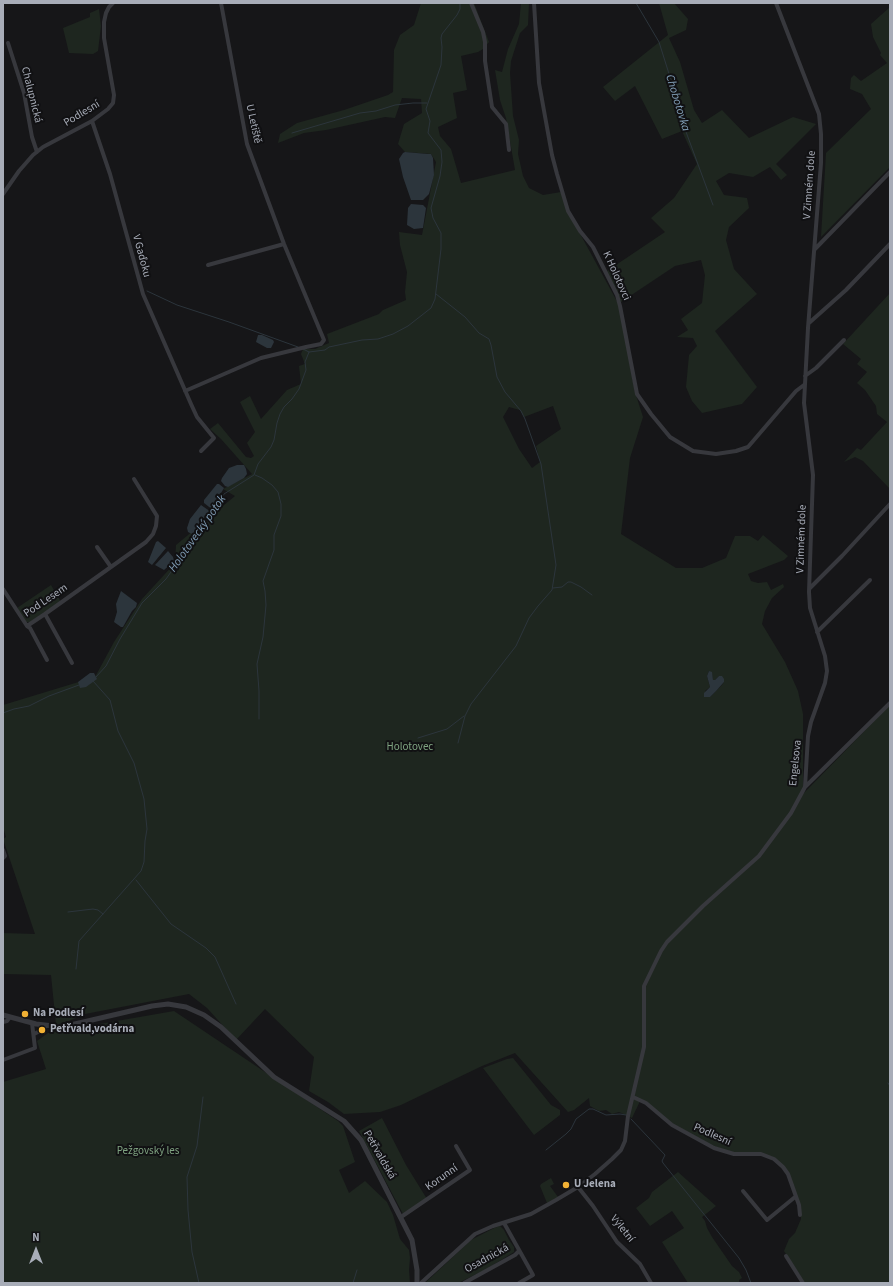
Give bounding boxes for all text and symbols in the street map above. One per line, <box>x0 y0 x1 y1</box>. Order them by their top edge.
street label: Chalupnická <box>18 66 44 124</box>
water label: Chobotovka <box>662 73 692 133</box>
street label: Podlesní <box>62 98 102 130</box>
street label: U Letiště <box>242 103 264 145</box>
street label: V Zimném dole <box>801 150 819 220</box>
street label: V Gaďoku <box>129 233 153 279</box>
street label: K Holotovci <box>599 249 633 303</box>
water label: Holotovecký potok <box>166 493 230 575</box>
street label: V Zimném dole <box>794 504 810 574</box>
street label: Pod Lesem <box>22 582 70 620</box>
street label: Engelsova <box>787 739 805 787</box>
park label: Holotovec <box>387 741 433 755</box>
place label: Na Podlesí <box>33 1007 84 1021</box>
marker: Na Podlesí <box>20 1009 30 1019</box>
place label: Petřvald,vodárna <box>50 1023 134 1037</box>
marker: Petřvald,vodárna <box>37 1025 47 1035</box>
street label: Podlesní <box>691 1121 733 1149</box>
street label: Petřvaldská <box>360 1128 398 1182</box>
park label: Pežgovský les <box>117 1145 179 1159</box>
street label: Korunní <box>423 1162 461 1194</box>
place label: U Jelena <box>574 1178 616 1192</box>
marker: U Jelena <box>561 1180 571 1190</box>
street label: Výletní <box>607 1213 637 1245</box>
north arrow <box>16 1230 56 1270</box>
text: N <box>32 1230 40 1245</box>
street label: Osadnická <box>463 1242 511 1276</box>

